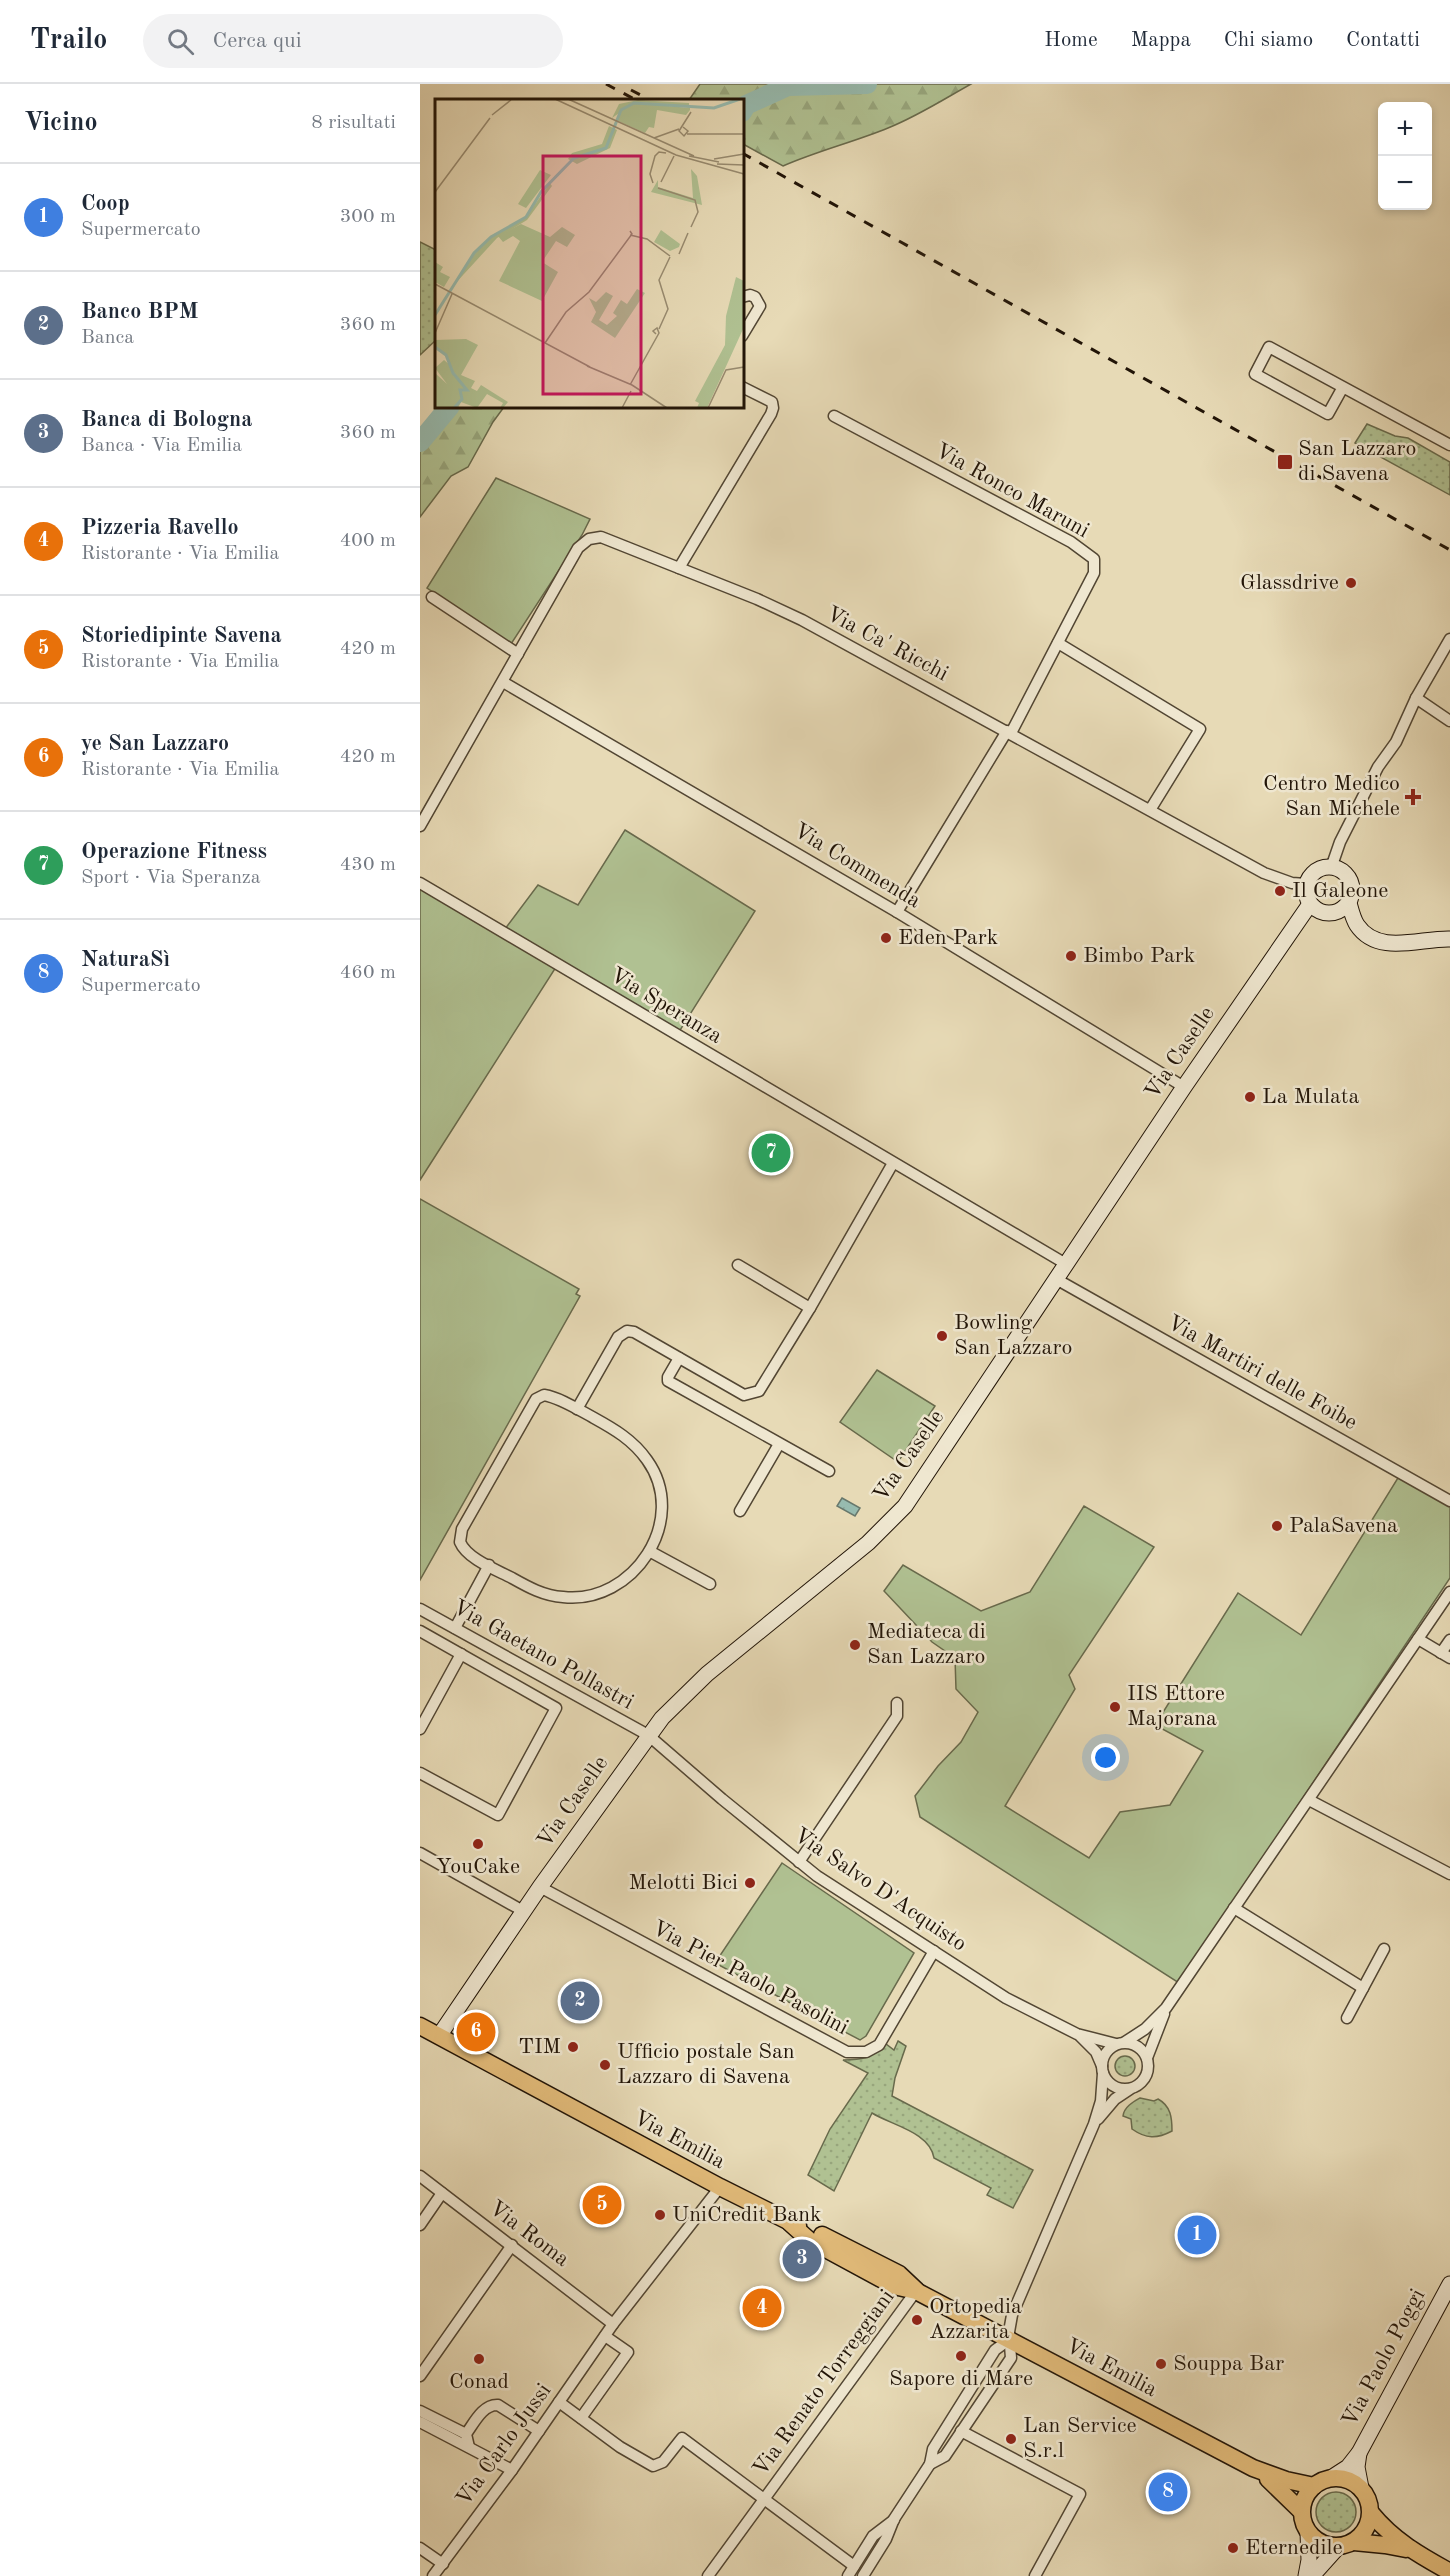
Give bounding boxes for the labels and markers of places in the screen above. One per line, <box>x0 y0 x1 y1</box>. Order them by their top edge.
place label: San Lazzaro di Savena <box>1298 438 1416 485</box>
marker: San Lazzaro di Savena <box>1276 453 1294 471</box>
place label: Glassdrive <box>1240 572 1339 594</box>
marker: Glassdrive <box>1344 576 1358 590</box>
place label: Centro Medico San Michele <box>1263 773 1400 820</box>
marker: Centro Medico San Michele <box>1404 788 1422 806</box>
place label: Il Galeone <box>1292 880 1388 902</box>
marker: Il Galeone <box>1273 884 1287 898</box>
place label: Eden Park <box>898 927 998 949</box>
marker: Eden Park <box>879 931 893 945</box>
place label: Bimbo Park <box>1083 945 1195 967</box>
marker: Bimbo Park <box>1064 949 1078 963</box>
place label: La Mulata <box>1262 1086 1359 1108</box>
marker: La Mulata <box>1243 1090 1257 1104</box>
pin: 7 <box>752 1130 790 1176</box>
place label: Bowling San Lazzaro <box>954 1312 1072 1359</box>
marker: Bowling San Lazzaro <box>935 1329 949 1343</box>
place label: PalaSavena <box>1289 1515 1398 1537</box>
marker: PalaSavena <box>1270 1519 1284 1533</box>
place label: Mediateca di San Lazzaro <box>867 1621 986 1668</box>
marker: Mediateca di San Lazzaro <box>848 1638 862 1652</box>
place label: IIS Ettore Majorana <box>1127 1683 1225 1730</box>
marker: IIS Ettore Majorana <box>1108 1700 1122 1714</box>
marker: YouCake <box>471 1837 485 1851</box>
place label: YouCake <box>436 1856 520 1878</box>
place label: Melotti Bici <box>628 1872 738 1894</box>
marker: Melotti Bici <box>743 1876 757 1890</box>
pin: 2 <box>560 1978 600 2024</box>
pin: 6 <box>456 2010 496 2054</box>
place label: TIM <box>518 2036 561 2058</box>
marker: TIM <box>566 2040 580 2054</box>
place label: Ufficio postale San Lazzaro di Savena <box>617 2041 795 2088</box>
marker: Ufficio postale San Lazzaro di Savena <box>598 2058 612 2072</box>
pin: 5 <box>582 2182 621 2228</box>
place label: UniCredit Bank <box>672 2204 822 2226</box>
marker: UniCredit Bank <box>653 2208 667 2222</box>
pin: 1 <box>1178 2212 1216 2258</box>
pin: 3 <box>782 2236 821 2282</box>
pin: 4 <box>742 2286 782 2330</box>
place label: Ortopedia Azzarita <box>929 2296 1022 2343</box>
marker: Ortopedia Azzarita <box>910 2313 924 2327</box>
marker: Sapore di Mare <box>954 2349 968 2363</box>
marker: Conad <box>472 2352 486 2366</box>
place label: Souppa Bar <box>1173 2353 1284 2375</box>
marker: Souppa Bar <box>1154 2357 1168 2371</box>
place label: Sapore di Mare <box>889 2368 1033 2390</box>
place label: Conad <box>449 2371 509 2393</box>
place label: Lan Service S.r.l <box>1023 2415 1137 2462</box>
marker: Lan Service S.r.l <box>1004 2432 1018 2446</box>
pin: 8 <box>1148 2470 1188 2514</box>
place label: Eternedile <box>1245 2537 1343 2559</box>
marker: Eternedile <box>1226 2541 1240 2555</box>

